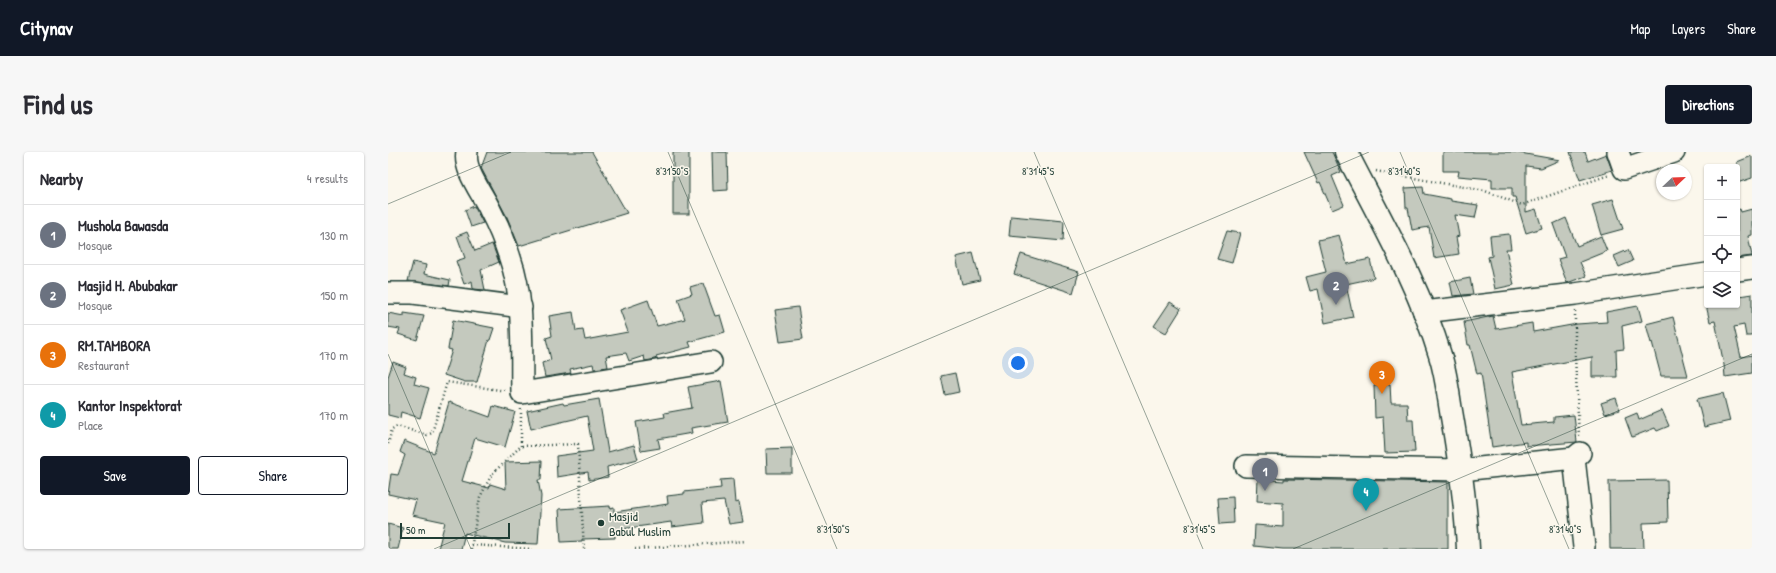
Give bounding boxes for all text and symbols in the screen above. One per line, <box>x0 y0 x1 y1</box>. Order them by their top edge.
text: Citynav <box>20 15 73 41</box>
text: Map <box>1630 19 1650 38</box>
text: Layers <box>1672 19 1705 38</box>
text: Share <box>1727 19 1756 38</box>
text: Find us <box>24 85 93 123</box>
button: Directions <box>1665 85 1752 124</box>
north arrow <box>1656 164 1692 200</box>
map controls <box>1704 164 1740 308</box>
button: + <box>1704 164 1740 200</box>
text: 8°31'50"S <box>656 165 689 178</box>
text: 8°31'45"S <box>1022 165 1054 178</box>
text: 8°31'40"S <box>1388 165 1421 178</box>
text: Nearby <box>40 167 83 190</box>
text: 4 results <box>307 169 348 187</box>
button: − <box>1704 200 1740 236</box>
text: Mushola Bawasda <box>78 215 168 236</box>
text: 1 <box>51 226 55 244</box>
text: 130 m <box>320 226 348 244</box>
text: Mosque <box>78 236 112 254</box>
button: locate <box>1704 236 1740 272</box>
pin: 2 <box>1323 272 1349 305</box>
button: layers <box>1704 272 1740 308</box>
text: Masjid H. Abubakar <box>78 275 178 296</box>
text: 2 <box>50 286 56 304</box>
text: 150 m <box>320 286 348 304</box>
text: Mosque <box>78 296 112 314</box>
text: RM.TAMBORA <box>78 335 150 356</box>
text: 3 <box>50 346 56 364</box>
text: 170 m <box>319 346 348 364</box>
your location <box>1008 353 1028 373</box>
text: Restaurant <box>78 356 129 374</box>
pin: 3 <box>1369 361 1395 394</box>
text: Kantor Inspektorat <box>78 395 182 416</box>
text: 4 <box>51 406 55 424</box>
text: 170 m <box>319 406 348 424</box>
text: Place <box>78 416 103 434</box>
button: Save <box>40 456 190 495</box>
button: Share <box>198 456 348 495</box>
pin: 1 <box>1252 458 1278 491</box>
pin: 4 <box>1353 478 1379 511</box>
place label: Masjid Babul Muslim <box>609 507 671 540</box>
marker: Masjid Babul Muslim <box>596 518 606 528</box>
scale bar <box>400 521 510 540</box>
text: 50 m <box>406 523 426 537</box>
text: 8°31'50"S <box>817 523 850 536</box>
text: 8°31'45"S <box>1183 523 1215 536</box>
text: 8°31'40"S <box>1549 523 1582 536</box>

